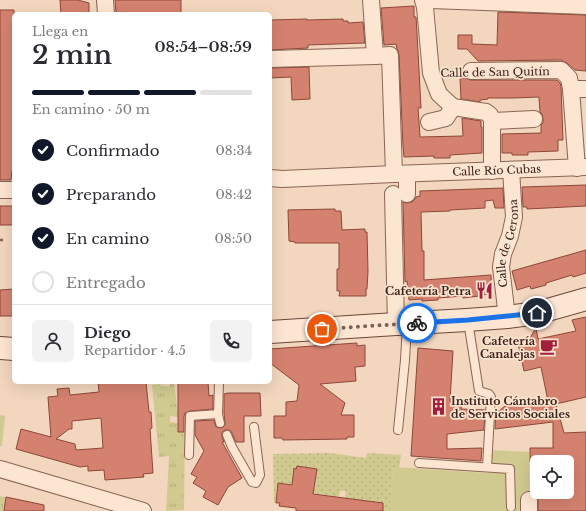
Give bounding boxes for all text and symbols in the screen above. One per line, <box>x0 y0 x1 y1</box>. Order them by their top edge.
text: Llega en <box>32 23 88 40</box>
text: 08:54–08:59 <box>154 37 252 56</box>
text: 2 min <box>32 39 112 71</box>
street label: Calle de San Quitín <box>440 64 550 80</box>
text: En camino · 50 m <box>32 101 150 118</box>
icon: check <box>32 139 54 161</box>
text: Confirmado <box>66 141 159 160</box>
text: 08:34 <box>216 142 252 159</box>
street label: Calle Río Cubas <box>452 162 541 179</box>
icon: check <box>32 183 54 205</box>
text: Preparando <box>66 185 156 204</box>
text: 08:42 <box>216 186 252 203</box>
street label: Calle de Gerona <box>494 198 521 288</box>
icon: check <box>32 227 54 249</box>
text: En camino <box>66 229 149 248</box>
text: 08:50 <box>214 230 252 247</box>
text: Entregado <box>66 273 146 292</box>
restaurant icon: Cafetería Petra <box>474 281 494 301</box>
place label: Cafetería Petra <box>385 284 472 298</box>
pin <box>520 296 554 330</box>
icon: home <box>526 302 548 324</box>
courier <box>397 303 437 343</box>
pin <box>305 312 339 346</box>
icon: bike <box>406 312 428 334</box>
icon: bag <box>311 318 333 340</box>
button: person <box>32 320 74 362</box>
button: phone <box>210 320 252 362</box>
text: Diego <box>84 323 131 342</box>
place label: Cafetería Canalejas <box>480 334 536 361</box>
cafe icon: Cafetería Canalejas <box>538 337 558 357</box>
text: Repartidor · 4.5 <box>84 342 186 359</box>
place label: Instituto Cántabro de Servicios Sociales <box>451 394 570 421</box>
building icon: Instituto Cántabro de Servicios Sociales <box>428 397 448 417</box>
map controls <box>530 455 574 499</box>
button: locate <box>530 455 574 499</box>

